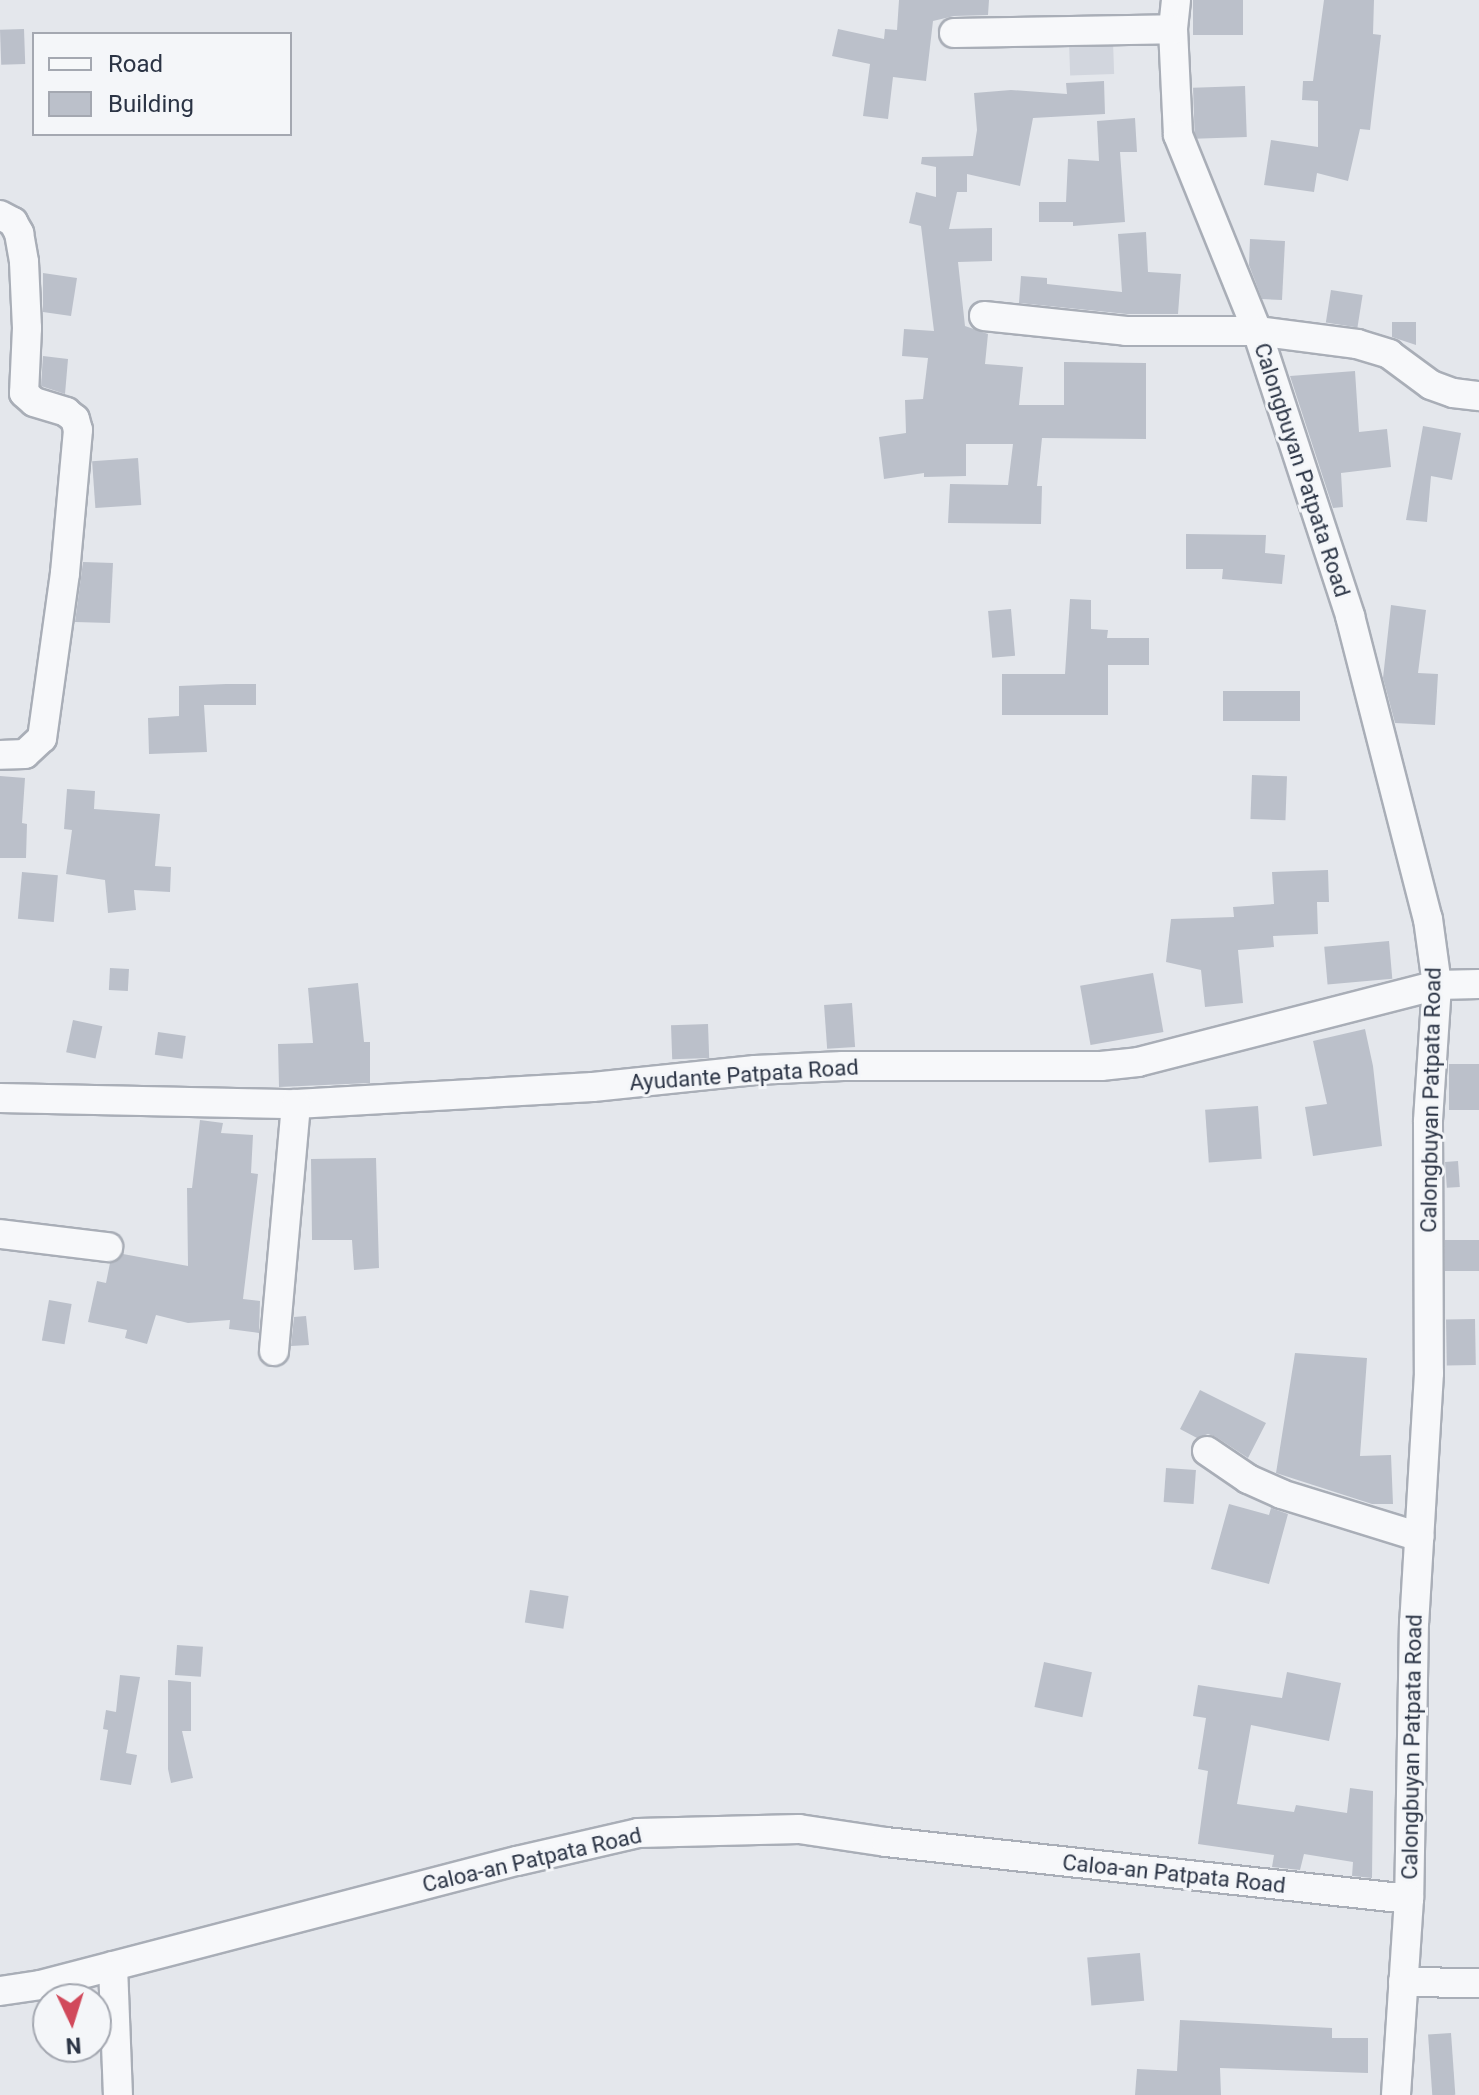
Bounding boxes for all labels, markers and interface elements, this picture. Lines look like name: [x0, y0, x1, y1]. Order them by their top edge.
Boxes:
legend: [32, 32, 292, 136]
text: Road: [108, 50, 163, 78]
text: Building: [108, 90, 194, 118]
street label: Calongbuyan Patpata Road: [1248, 340, 1356, 600]
street label: Calongbuyan Patpata Road: [1415, 967, 1447, 1233]
street label: Ayudante Patpata Road: [629, 1054, 859, 1096]
street label: Calongbuyan Patpata Road: [1396, 1614, 1428, 1880]
street label: Caloa-an Patpata Road: [420, 1822, 644, 1898]
street label: Caloa-an Patpata Road: [1061, 1849, 1287, 1899]
north arrow: [32, 1983, 112, 2063]
text: N: [65, 2032, 82, 2058]

